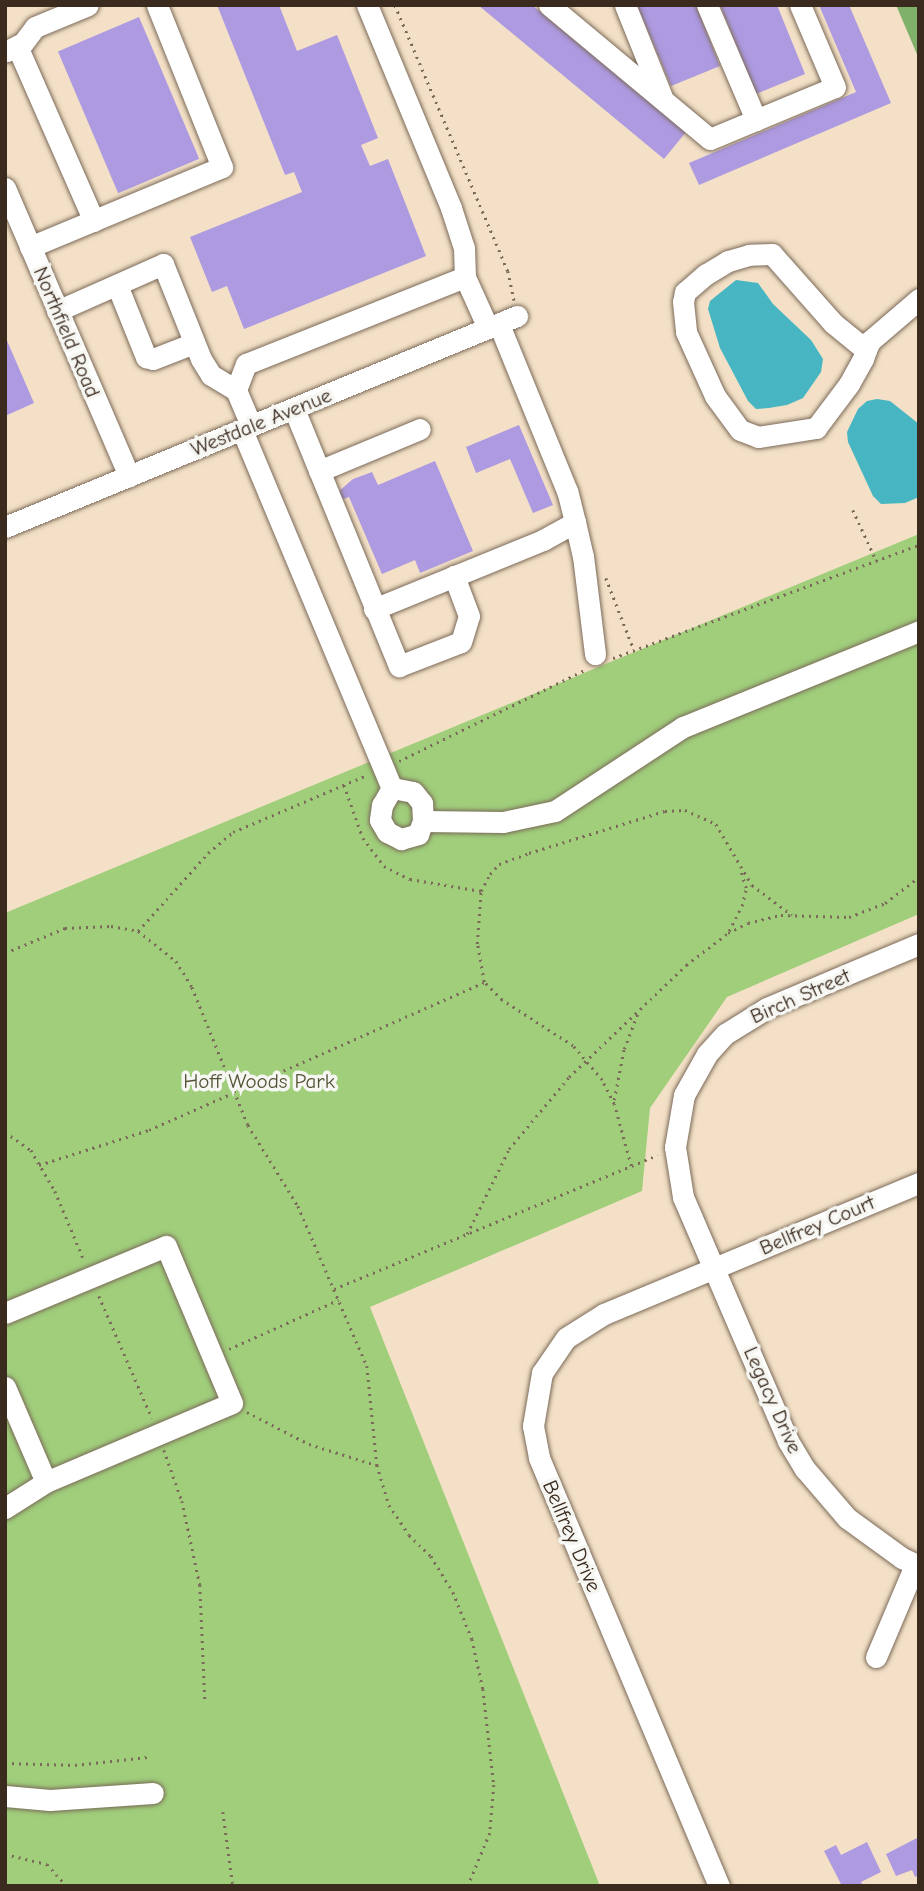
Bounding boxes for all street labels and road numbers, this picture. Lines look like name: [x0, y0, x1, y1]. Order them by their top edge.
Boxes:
street label: Northfield Road: [28, 263, 106, 401]
street label: Westdale Avenue: [187, 382, 335, 462]
street label: Birch Street: [746, 963, 854, 1029]
street label: Bellfrey Court: [756, 1189, 878, 1261]
street label: Legacy Drive: [738, 1343, 808, 1457]
street label: Bellfrey Drive: [537, 1476, 607, 1596]

